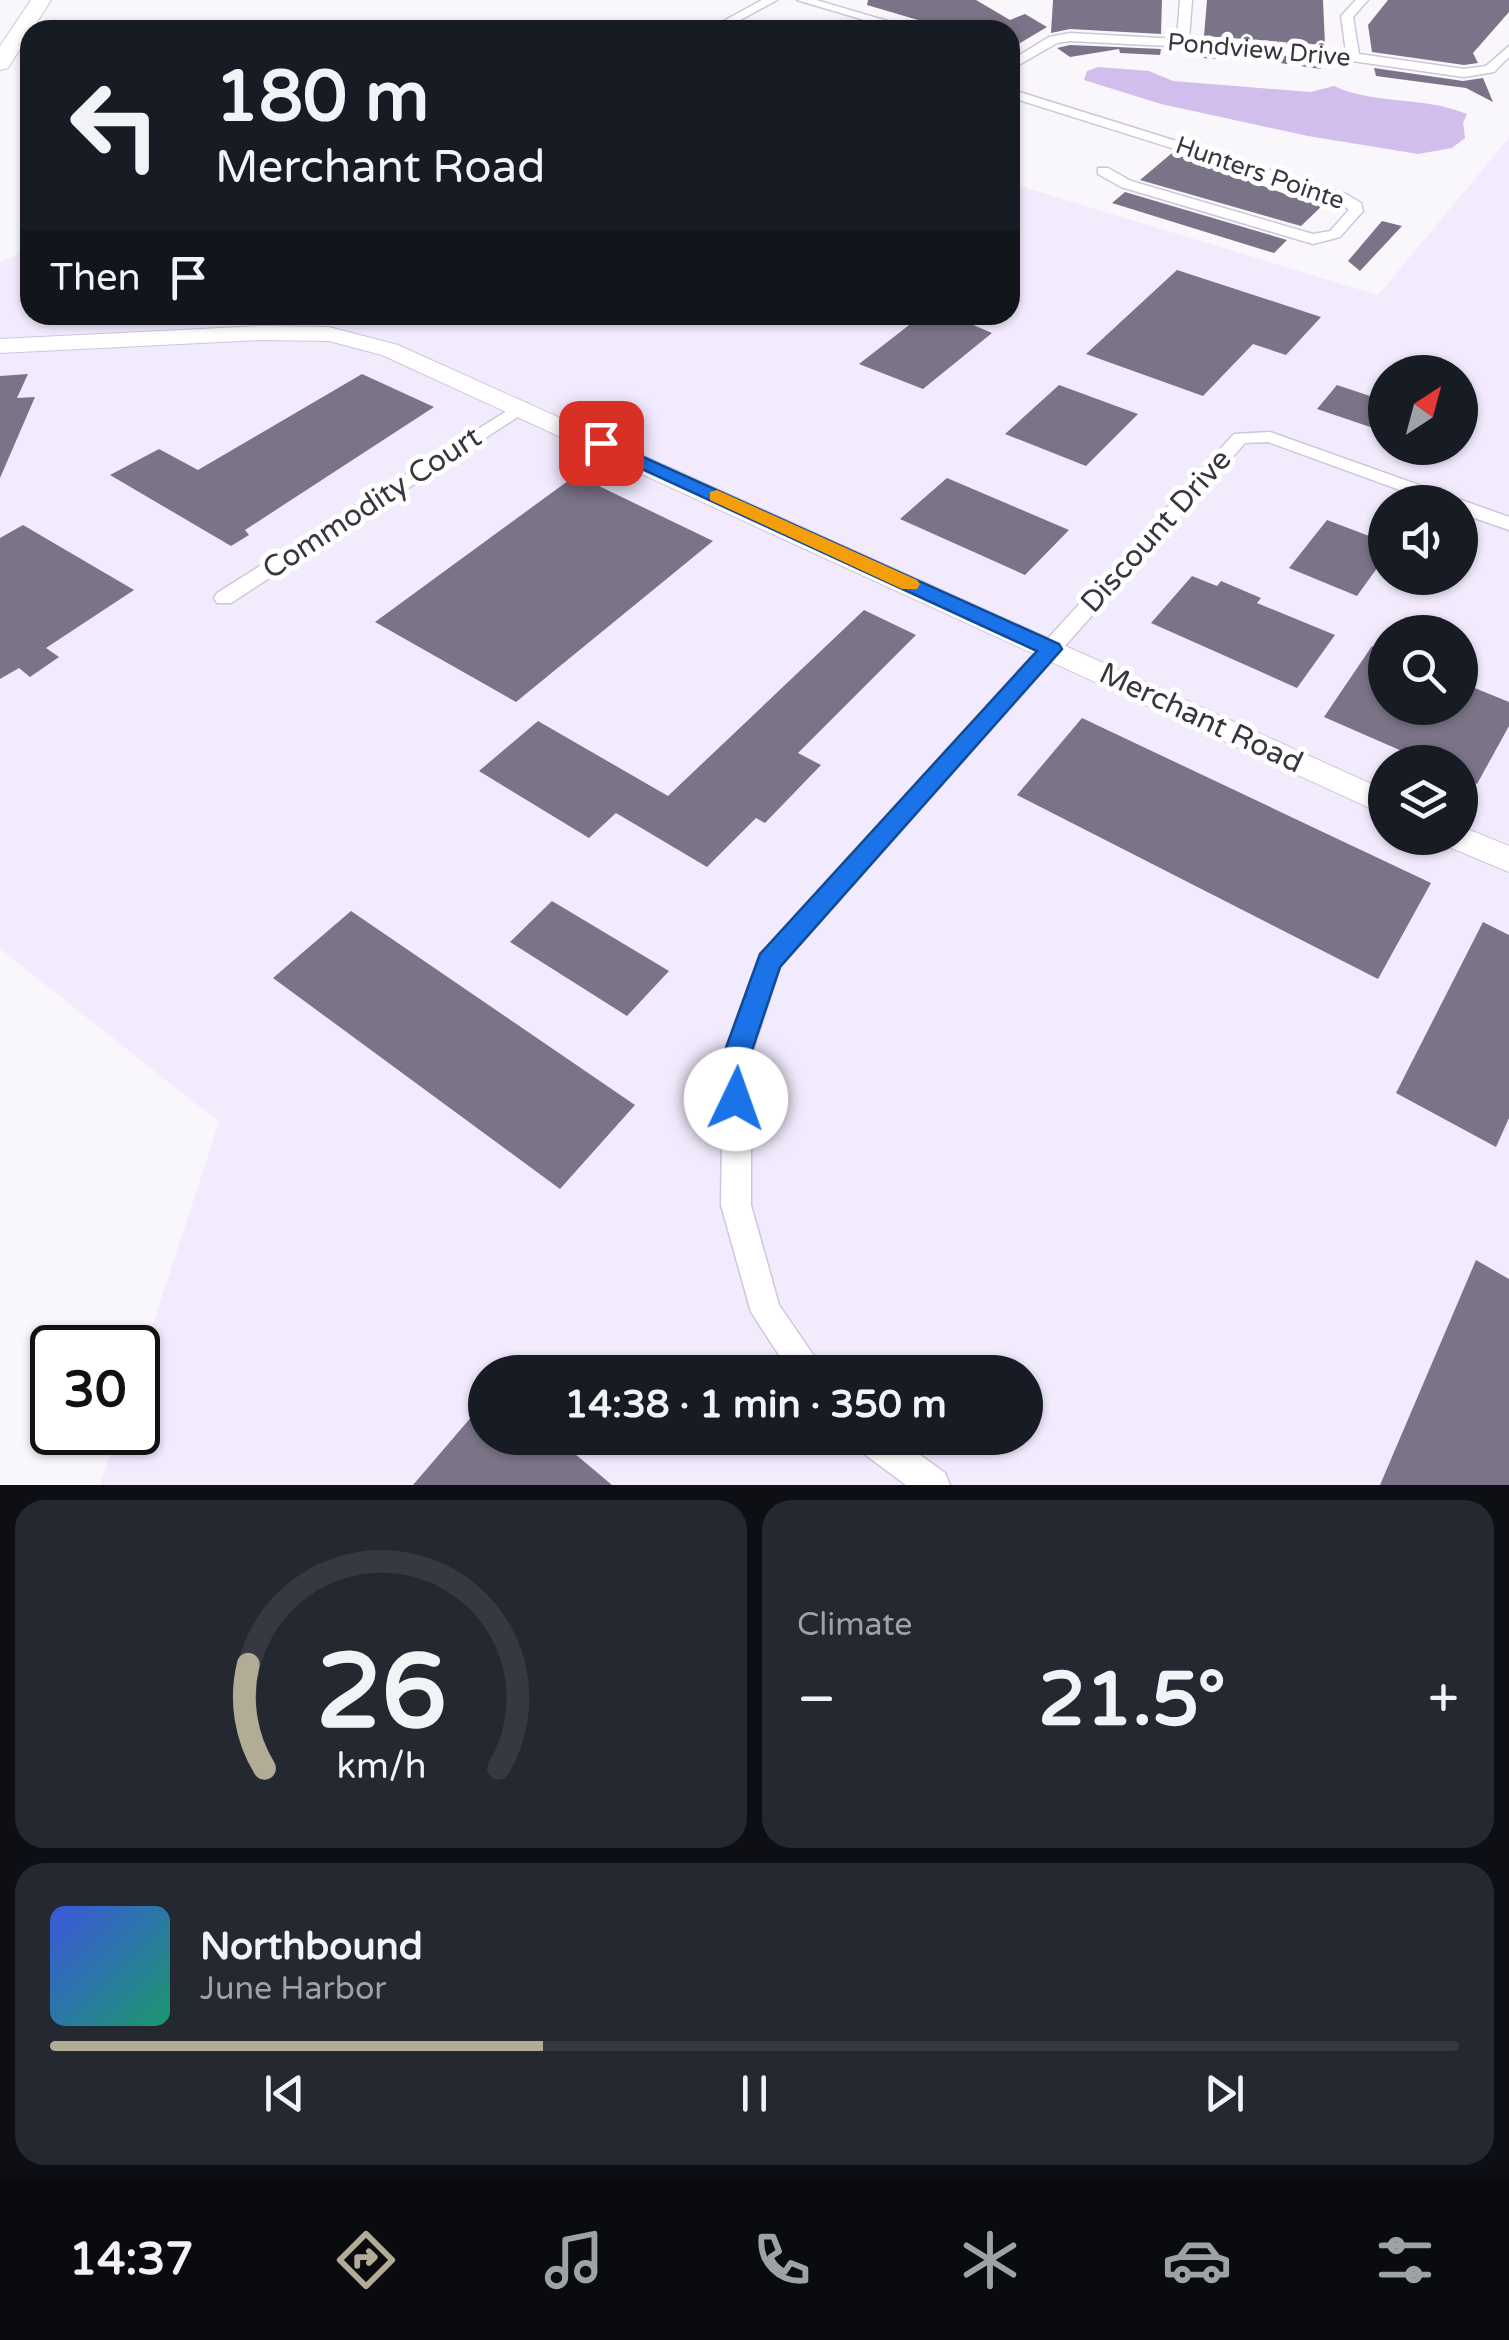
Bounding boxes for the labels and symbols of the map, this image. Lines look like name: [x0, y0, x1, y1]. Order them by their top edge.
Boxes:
street label: Pondview Drive: [1166, 27, 1352, 73]
street label: Hunters Pointe: [1172, 130, 1348, 216]
north arrow: [1368, 355, 1478, 465]
pin: [559, 401, 644, 486]
street label: Commodity Court: [256, 418, 488, 588]
street label: Discount Drive: [1073, 442, 1239, 620]
street label: Merchant Road: [1093, 655, 1309, 781]
position arrow: [684, 1047, 788, 1151]
speed limit sign: 30: [30, 1325, 160, 1455]

